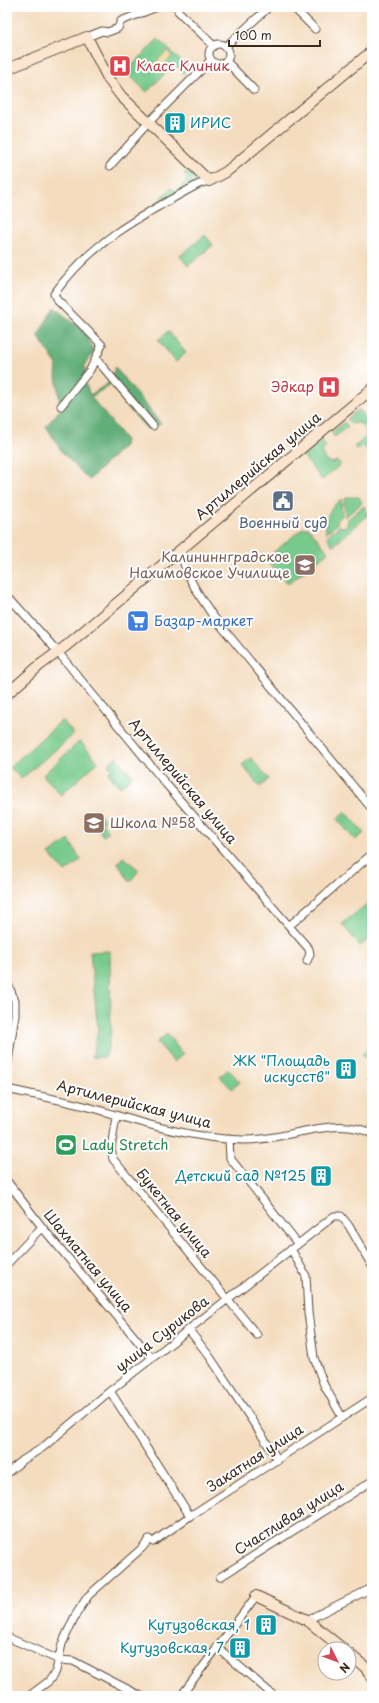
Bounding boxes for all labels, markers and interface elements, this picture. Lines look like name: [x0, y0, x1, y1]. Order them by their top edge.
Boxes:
scale bar: [229, 22, 320, 48]
text: 100 m: [235, 26, 272, 44]
hospital icon: Класс Клиник: [107, 53, 133, 79]
place label: Класс Клиник: [136, 55, 230, 76]
building icon: ИРИС: [162, 110, 188, 136]
place label: ИРИС: [190, 112, 231, 133]
hospital icon: Эдкар: [316, 374, 342, 400]
place label: Эдкар: [271, 376, 314, 397]
street label: Артиллерийская улица: [190, 407, 325, 525]
public building icon: Военный суд: [270, 488, 296, 514]
place label: Военный суд: [238, 512, 328, 533]
place label: Калининнградское Нахимовское Училище: [129, 546, 290, 583]
school or university icon: Калининнградское Нахимовское Училище: [292, 552, 318, 578]
supermarket icon: Базар-маркет: [125, 608, 151, 634]
place label: Базар-маркет: [154, 610, 253, 631]
street label: Артиллерийская улица: [124, 713, 242, 848]
school or university icon: Школа №58: [81, 810, 107, 836]
place label: Школа №58: [110, 812, 196, 833]
place label: ЖК "Площадь искусств": [232, 1050, 330, 1087]
building icon: ЖК "Площадь искусств": [333, 1056, 359, 1082]
street label: Артиллерийская улица: [55, 1074, 214, 1133]
sports icon: Lady Stretch: [53, 1132, 79, 1158]
place label: Lady Stretch: [82, 1134, 169, 1155]
street label: Букетная улица: [132, 1163, 217, 1262]
building icon: Детский сад №125: [308, 1163, 334, 1189]
place label: Детский сад №125: [175, 1165, 306, 1186]
street label: Шахматная улица: [39, 1205, 138, 1317]
street label: улица Сурикова: [111, 1290, 213, 1377]
street label: Закатная улица: [202, 1418, 307, 1497]
street label: Счастливая улица: [230, 1475, 348, 1560]
building icon: Кутузовская, 1: [253, 1612, 279, 1638]
place label: Кутузовская, 1: [148, 1614, 250, 1635]
building icon: Кутузовская, 7: [227, 1635, 253, 1661]
place label: Кутузовская, 7: [120, 1637, 224, 1658]
north arrow: [317, 1641, 357, 1681]
text: N: [335, 1659, 354, 1677]

